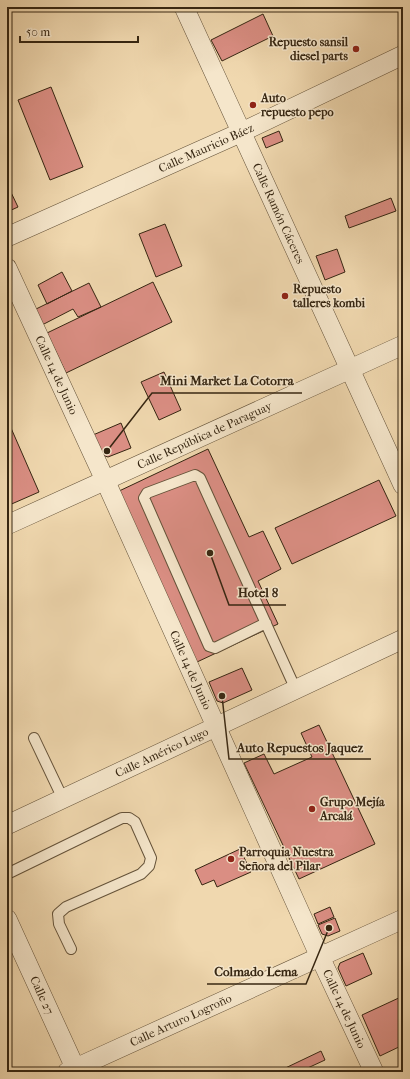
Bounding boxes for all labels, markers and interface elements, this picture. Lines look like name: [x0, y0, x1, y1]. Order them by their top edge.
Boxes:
scale bar: [20, 18, 138, 44]
text: 50 m: [26, 25, 50, 39]
place label: Repuesto sansil diesel parts: [269, 35, 349, 64]
marker: Repuesto sansil diesel parts: [351, 44, 361, 54]
place label: Auto repuesto pepo: [260, 91, 334, 120]
marker: Auto repuesto pepo: [248, 100, 258, 110]
street label: Calle Mauricio Báez: [156, 120, 256, 175]
street label: Calle Ramón Cáceres: [249, 161, 308, 266]
place label: Repuesto talleres kombi: [292, 282, 365, 310]
marker: Repuesto talleres kombi: [280, 291, 290, 301]
street label: Calle 14 de Junio: [32, 333, 81, 417]
callout: Mini Market La Cotorra: [152, 368, 302, 393]
text: Mini Market La Cotorra: [159, 373, 295, 388]
street label: Calle República de Paraguay: [135, 398, 275, 472]
callout: Hotel 8: [229, 580, 286, 605]
text: Hotel 8: [238, 585, 279, 600]
street label: Calle 14 de Junio: [167, 628, 215, 712]
street label: Calle Américo Lugo: [113, 724, 211, 780]
callout: Auto Repuestos Jaquez: [229, 734, 371, 759]
text: Auto Repuestos Jaquez: [236, 740, 363, 756]
place label: Grupo Mejía Arcalá: [319, 795, 385, 823]
marker: Grupo Mejía Arcalá: [307, 804, 317, 814]
place label: Parroquia Nuestra Señora del Pilar: [239, 845, 334, 873]
marker: Parroquia Nuestra Señora del Pilar: [226, 854, 236, 864]
callout: Colmado Lema: [207, 959, 306, 984]
text: Colmado Lema: [214, 964, 299, 979]
street label: Calle 14 de Junio: [320, 967, 369, 1050]
street label: Calle 27: [27, 974, 57, 1017]
street label: Calle Arturo Logroño: [128, 991, 234, 1049]

